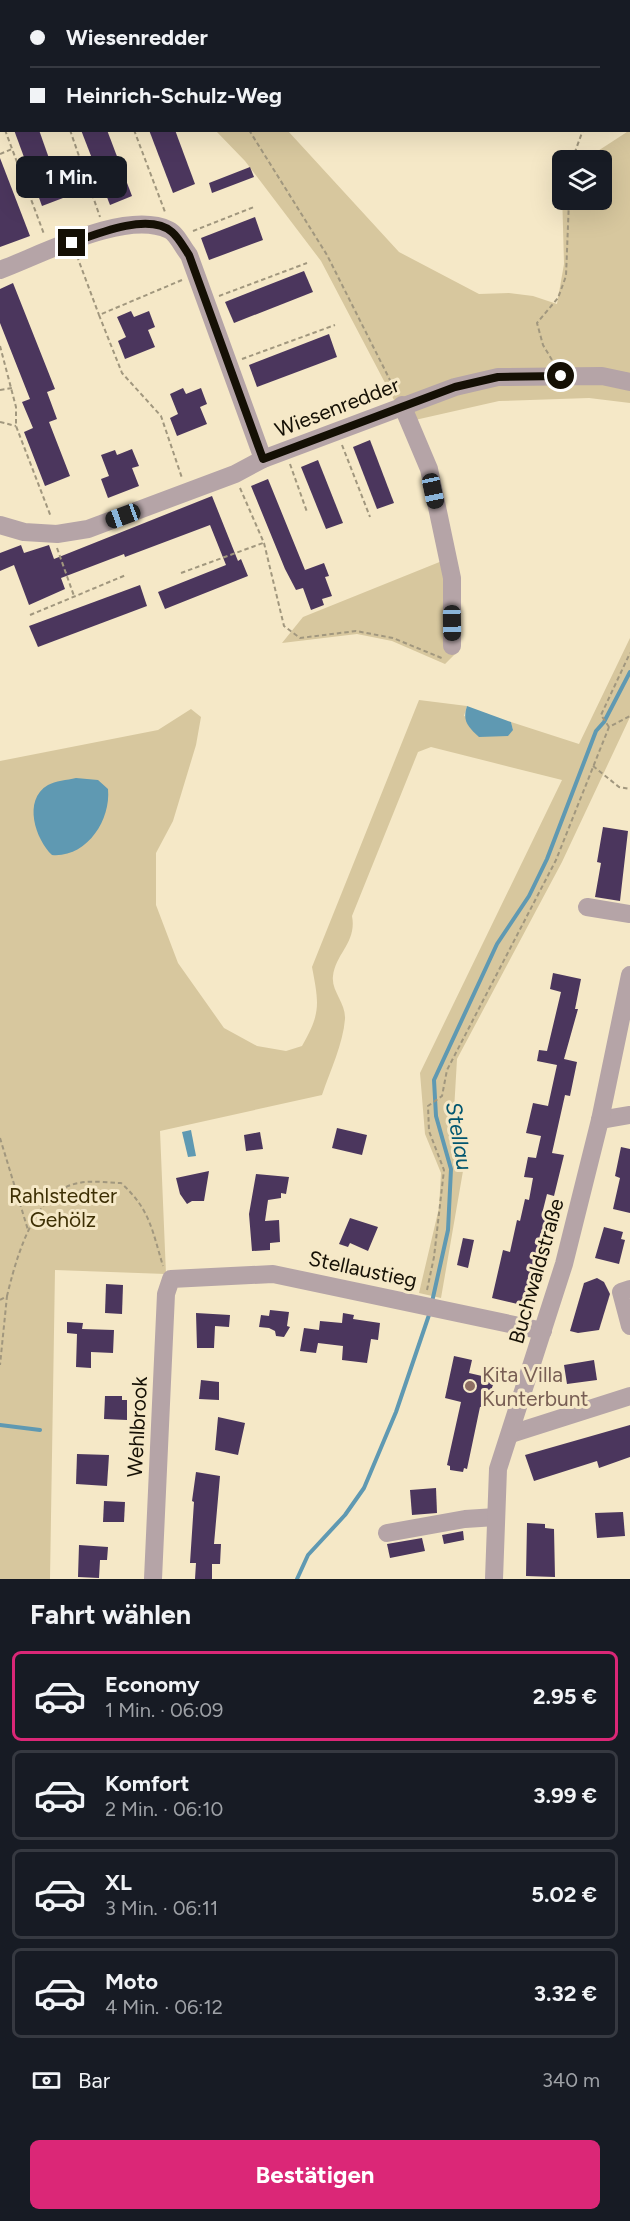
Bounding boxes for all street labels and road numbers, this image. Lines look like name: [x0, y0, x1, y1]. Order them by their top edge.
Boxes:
street label: Wiesenredder: [271, 372, 403, 442]
street label: Buchwaldstraße: [503, 1195, 569, 1347]
street label: Stellaustieg: [306, 1245, 420, 1293]
street label: Wehlbrook: [122, 1375, 152, 1478]

